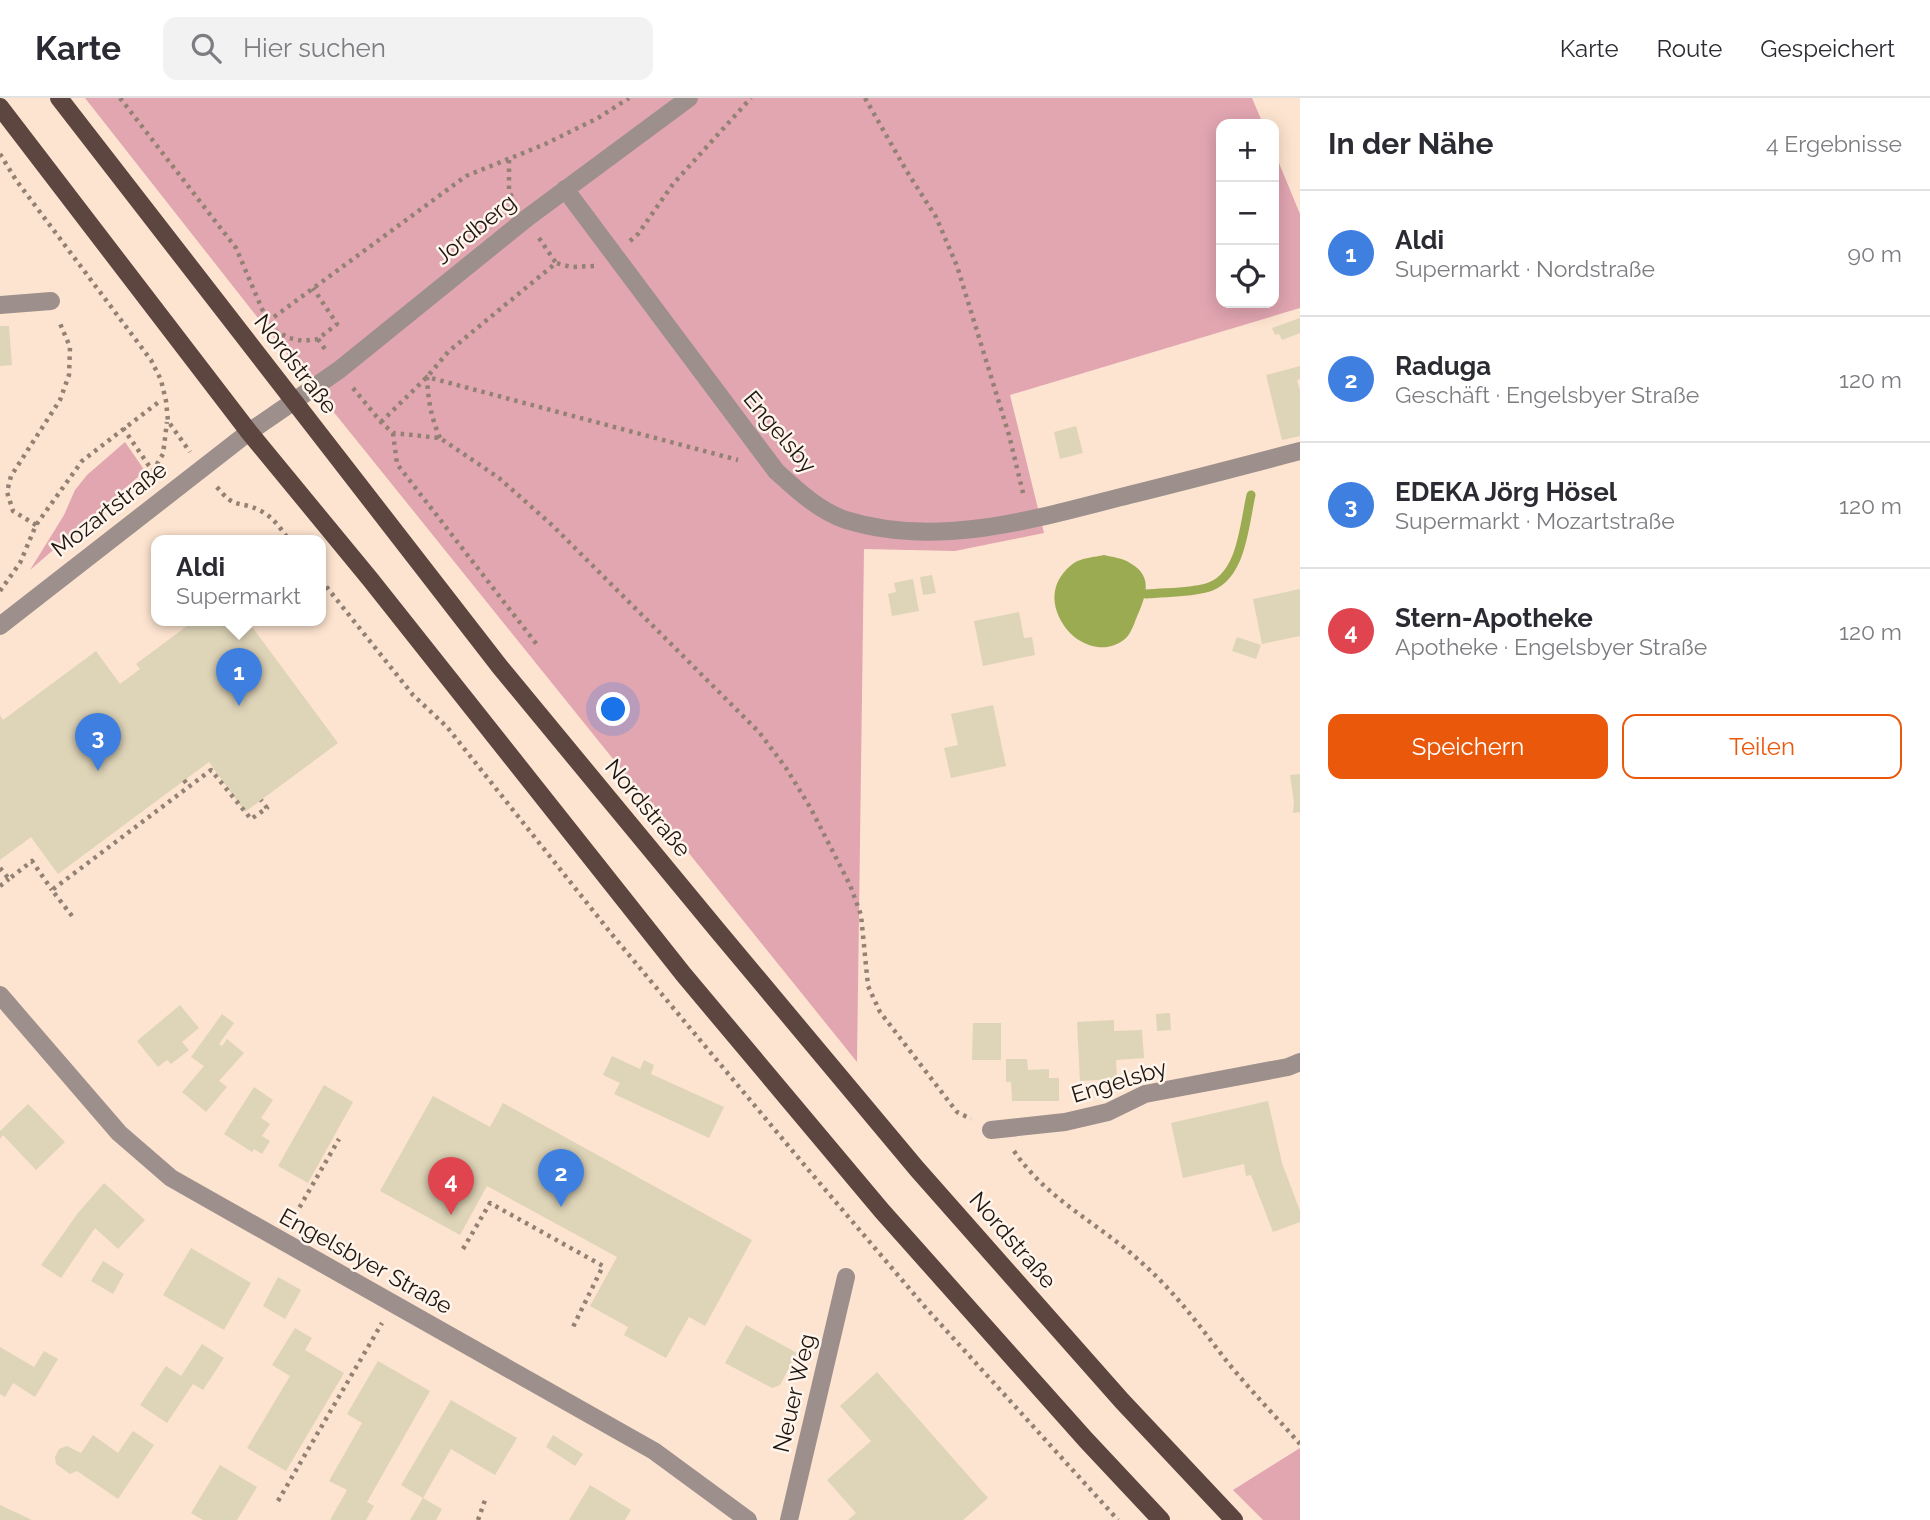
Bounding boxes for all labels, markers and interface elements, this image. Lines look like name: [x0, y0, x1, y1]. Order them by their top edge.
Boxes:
search box: [163, 17, 653, 80]
text: Karte: [35, 29, 121, 68]
icon: search: [187, 29, 225, 67]
text: Hier suchen: [243, 33, 386, 63]
text: Karte: [1560, 34, 1619, 63]
text: Route: [1657, 34, 1722, 63]
text: Gespeichert: [1760, 34, 1895, 63]
map controls: [1216, 119, 1279, 308]
button: +: [1216, 119, 1279, 182]
text: In der Nähe: [1328, 126, 1493, 161]
text: 4 Ergebnisse: [1766, 130, 1902, 157]
button: −: [1216, 182, 1279, 245]
street label: Jordberg: [429, 188, 521, 269]
text: Aldi: [1395, 225, 1444, 255]
text: 1: [1345, 240, 1357, 267]
text: 90 m: [1847, 240, 1902, 267]
button: locate: [1216, 245, 1279, 308]
text: Supermarkt · Nordstraße: [1395, 255, 1655, 282]
street label: Nordstraße: [249, 309, 344, 419]
text: Raduga: [1395, 351, 1491, 381]
text: 2: [1345, 366, 1357, 393]
text: 120 m: [1839, 366, 1902, 393]
text: Geschäft · Engelsbyer Straße: [1395, 381, 1699, 408]
street label: Engelsby: [738, 385, 822, 478]
street label: Mozartstraße: [46, 455, 172, 562]
text: EDEKA Jörg Hösel: [1395, 477, 1617, 507]
text: 3: [1345, 492, 1357, 519]
text: 120 m: [1839, 492, 1902, 519]
text: Supermarkt · Mozartstraße: [1395, 507, 1675, 534]
popup: [151, 535, 326, 626]
text: Aldi: [176, 552, 225, 582]
text: Supermarkt: [176, 582, 301, 609]
text: Stern-Apotheke: [1395, 603, 1593, 633]
text: 4: [1344, 618, 1358, 645]
text: 120 m: [1839, 618, 1902, 645]
text: Apotheke · Engelsbyer Straße: [1395, 633, 1707, 660]
pin: 1: [216, 648, 262, 706]
your location: [596, 692, 630, 726]
pin: 3: [75, 713, 121, 771]
button: Speichern: [1328, 714, 1608, 779]
button: Teilen: [1622, 714, 1902, 779]
street label: Nordstraße: [600, 753, 697, 862]
street label: Engelsby: [1068, 1053, 1170, 1108]
pin: 2: [538, 1149, 584, 1207]
pin: 4: [428, 1157, 474, 1215]
street label: Nordstraße: [964, 1186, 1063, 1293]
street label: Engelsbyer Straße: [275, 1202, 457, 1319]
street label: Neuer Weg: [767, 1331, 820, 1455]

